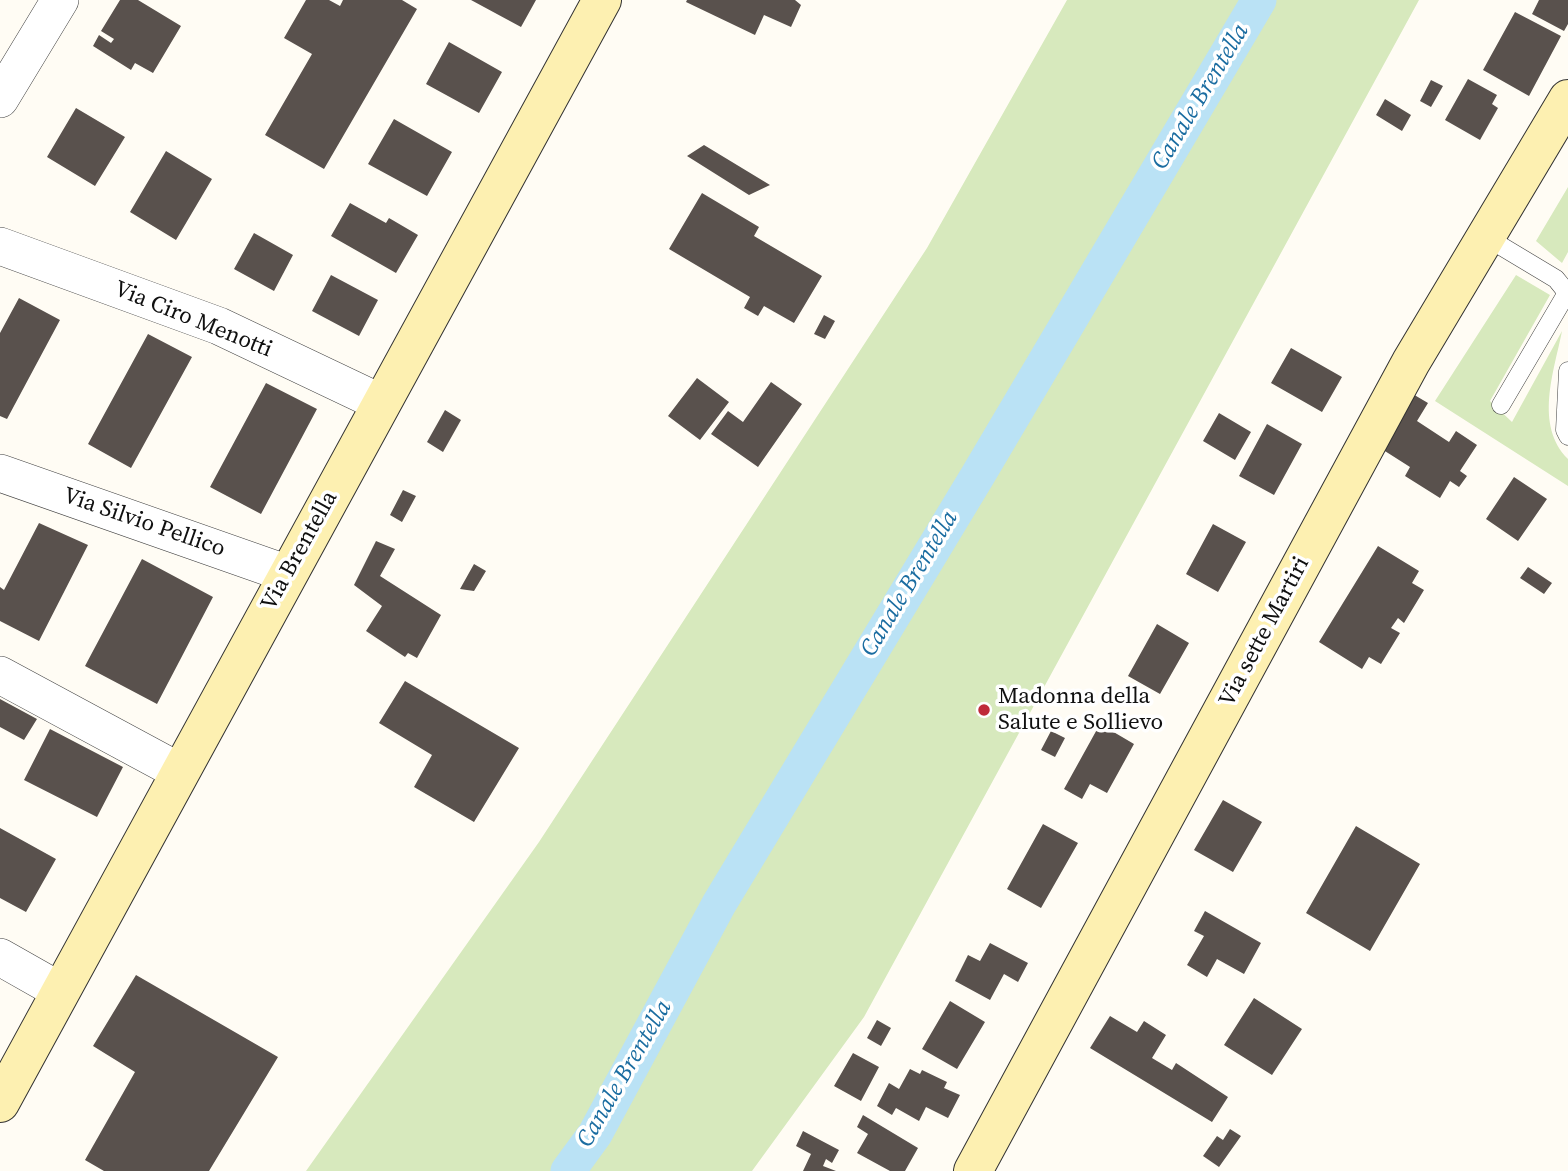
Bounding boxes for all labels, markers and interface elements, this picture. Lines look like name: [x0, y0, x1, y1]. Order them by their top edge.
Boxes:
water label: Canale Brentella: [1146, 19, 1256, 175]
street label: Via Ciro Menotti: [110, 276, 276, 364]
street label: Via Silvio Pellico: [59, 482, 229, 564]
street label: Via Brentella: [256, 486, 344, 616]
water label: Canale Brentella: [855, 506, 965, 662]
street label: Via sette Martiri: [1214, 552, 1316, 712]
place label: Madonna della Salute e Sollievo: [998, 683, 1163, 737]
marker: Madonna della Salute e Sollievo: [976, 702, 992, 718]
water label: Canale Brentella: [571, 995, 679, 1153]

